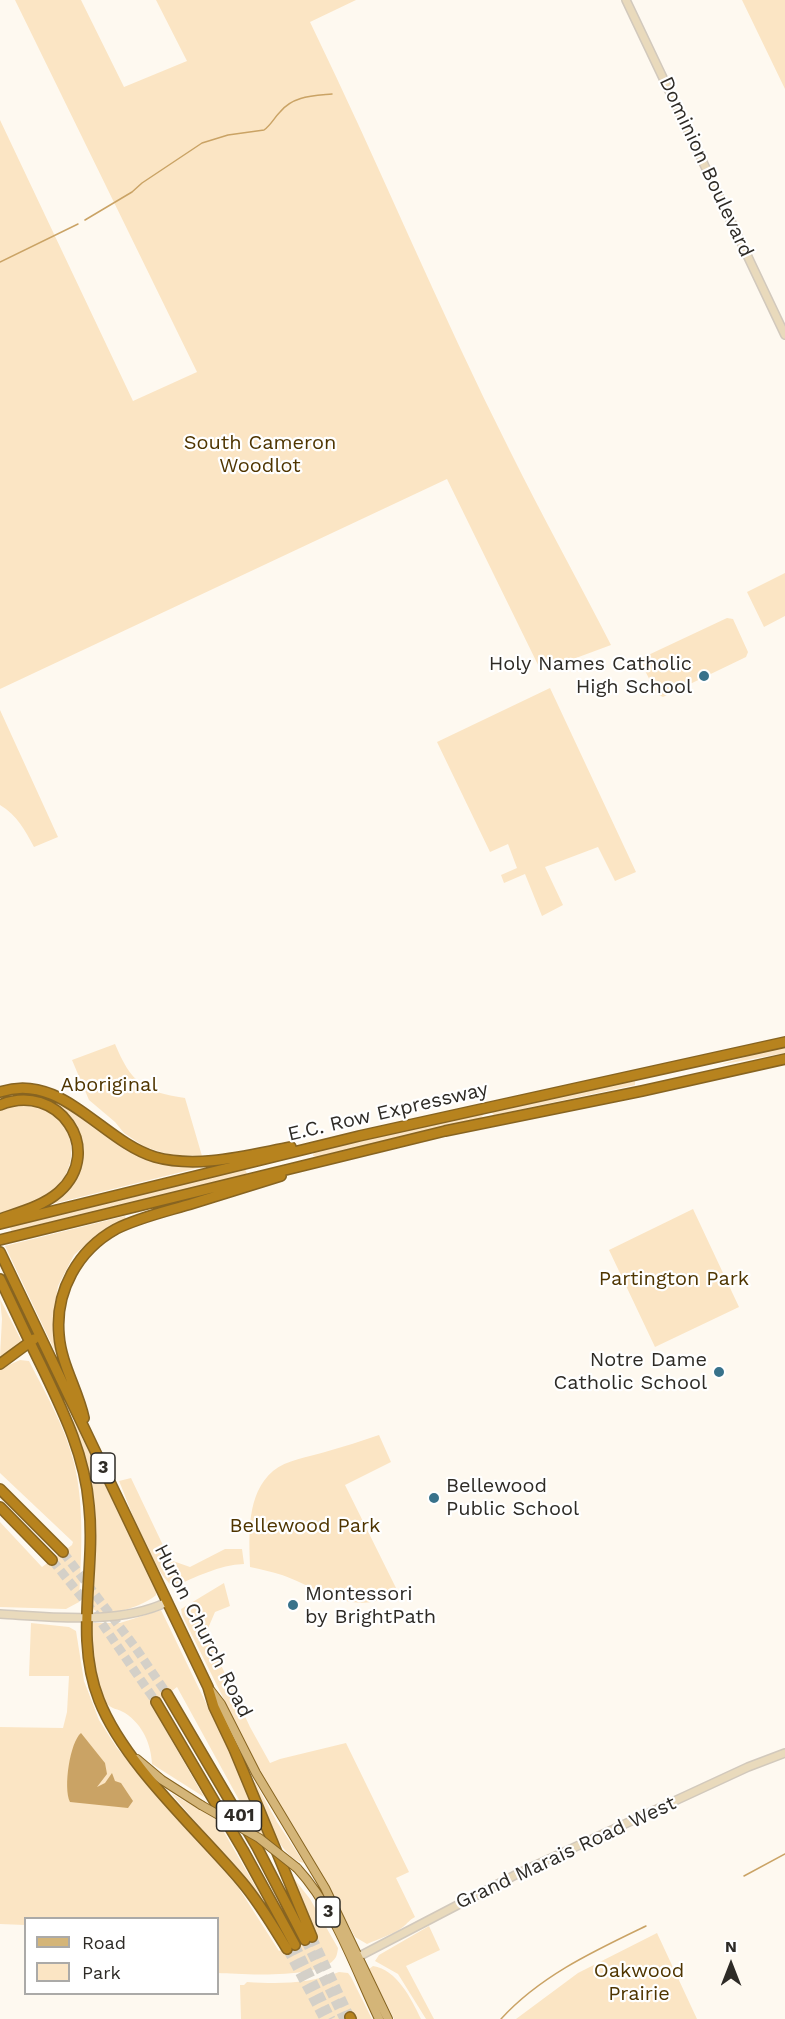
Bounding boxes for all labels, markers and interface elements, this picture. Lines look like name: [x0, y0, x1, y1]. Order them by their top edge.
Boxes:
street label: Dominion Boulevard: [654, 73, 758, 261]
park label: South Cameron Woodlot: [184, 431, 336, 478]
place label: Holy Names Catholic High School: [489, 652, 692, 699]
marker: Holy Names Catholic High School: [697, 669, 711, 683]
park label: Aboriginal: [61, 1073, 157, 1097]
street label: E.C. Row Expressway: [286, 1077, 490, 1147]
park label: Partington Park: [599, 1267, 749, 1291]
place label: Notre Dame Catholic School: [554, 1348, 707, 1395]
marker: Notre Dame Catholic School: [712, 1365, 726, 1379]
road number: 3: [91, 1453, 115, 1483]
place label: Bellewood Public School: [446, 1474, 579, 1521]
marker: Bellewood Public School: [427, 1491, 441, 1505]
park label: Bellewood Park: [230, 1514, 380, 1538]
street label: Huron Church Road: [149, 1540, 257, 1722]
place label: Montessori by BrightPath: [305, 1582, 436, 1629]
marker: Montessori by BrightPath: [286, 1598, 300, 1612]
street label: Grand Marais Road West: [452, 1791, 680, 1915]
road number: 401: [216, 1801, 262, 1831]
road number: 3: [316, 1897, 340, 1927]
legend: [24, 1917, 219, 1995]
text: Road: [82, 1932, 126, 1953]
north arrow: [701, 1935, 761, 1995]
text: N: [725, 1937, 737, 1956]
park label: Oakwood Prairie: [594, 1959, 684, 2006]
text: Park: [82, 1962, 121, 1983]

